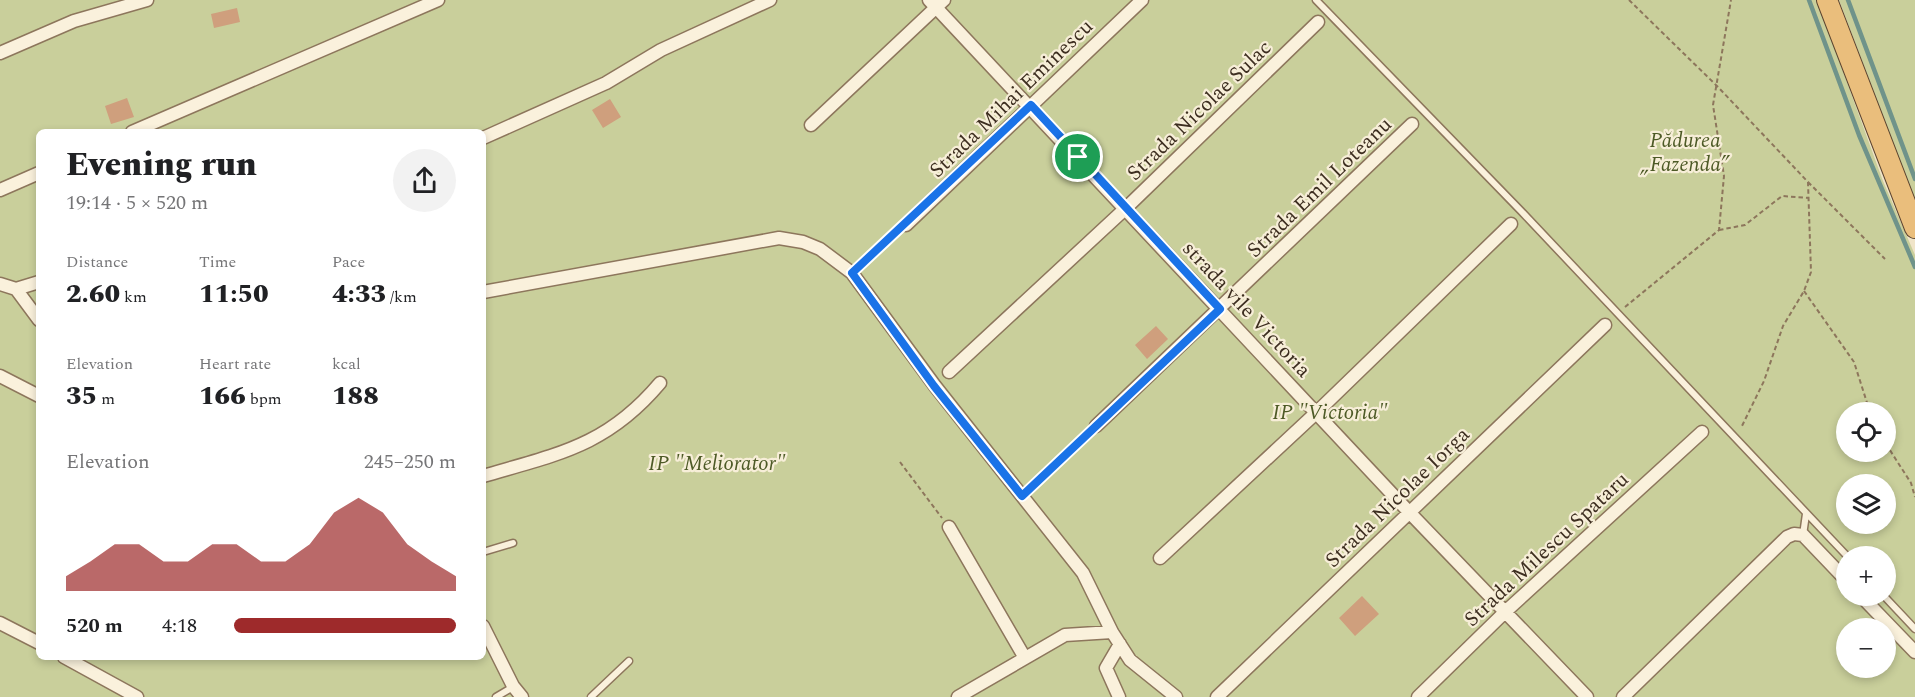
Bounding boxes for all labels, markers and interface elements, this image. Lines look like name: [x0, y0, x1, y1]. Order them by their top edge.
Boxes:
street label: Strada Mihai Eminescu: [922, 12, 1101, 186]
street label: Strada Nicolae Sulac: [1120, 33, 1280, 189]
street label: Strada Emil Loteanu: [1240, 110, 1400, 266]
park label: Pădurea „Fazenda”: [1639, 125, 1730, 181]
pin: [1052, 131, 1103, 182]
text: Evening run: [66, 140, 257, 190]
icon: arrive: [1061, 140, 1094, 173]
button: share: [393, 149, 456, 212]
text: 19:14 · 5 × 520 m: [66, 188, 208, 218]
street label: strada vile Victoria: [1174, 234, 1319, 386]
text: Distance: [66, 250, 128, 274]
text: Time: [199, 250, 236, 274]
text: Pace: [332, 250, 365, 274]
text: 2.60: [66, 274, 120, 314]
text: 11:50: [199, 274, 269, 314]
text: 4:33: [332, 274, 386, 314]
text: km: [120, 285, 147, 309]
text: /km: [386, 285, 417, 309]
text: Elevation: [66, 352, 133, 376]
text: Heart rate: [199, 352, 271, 376]
text: kcal: [332, 352, 361, 376]
text: 35: [66, 376, 97, 416]
text: 166: [199, 376, 246, 416]
text: 188: [332, 376, 379, 416]
text: m: [97, 387, 115, 411]
text: bpm: [246, 387, 282, 411]
park label: IP "Victoria": [1272, 397, 1388, 429]
map controls: [1836, 402, 1896, 678]
button: locate: [1836, 402, 1896, 462]
street label: Strada Nicolae Iorga: [1318, 419, 1478, 576]
text: Elevation: [66, 447, 150, 477]
text: 245–250 m: [364, 447, 456, 477]
park label: IP "Meliorator": [648, 448, 786, 480]
street label: Strada Milescu Spataru: [1457, 464, 1637, 635]
button: layers: [1836, 474, 1896, 534]
button: +: [1836, 546, 1896, 606]
text: 520 m: [66, 611, 123, 641]
text: 4:18: [162, 611, 197, 641]
button: −: [1836, 618, 1896, 678]

